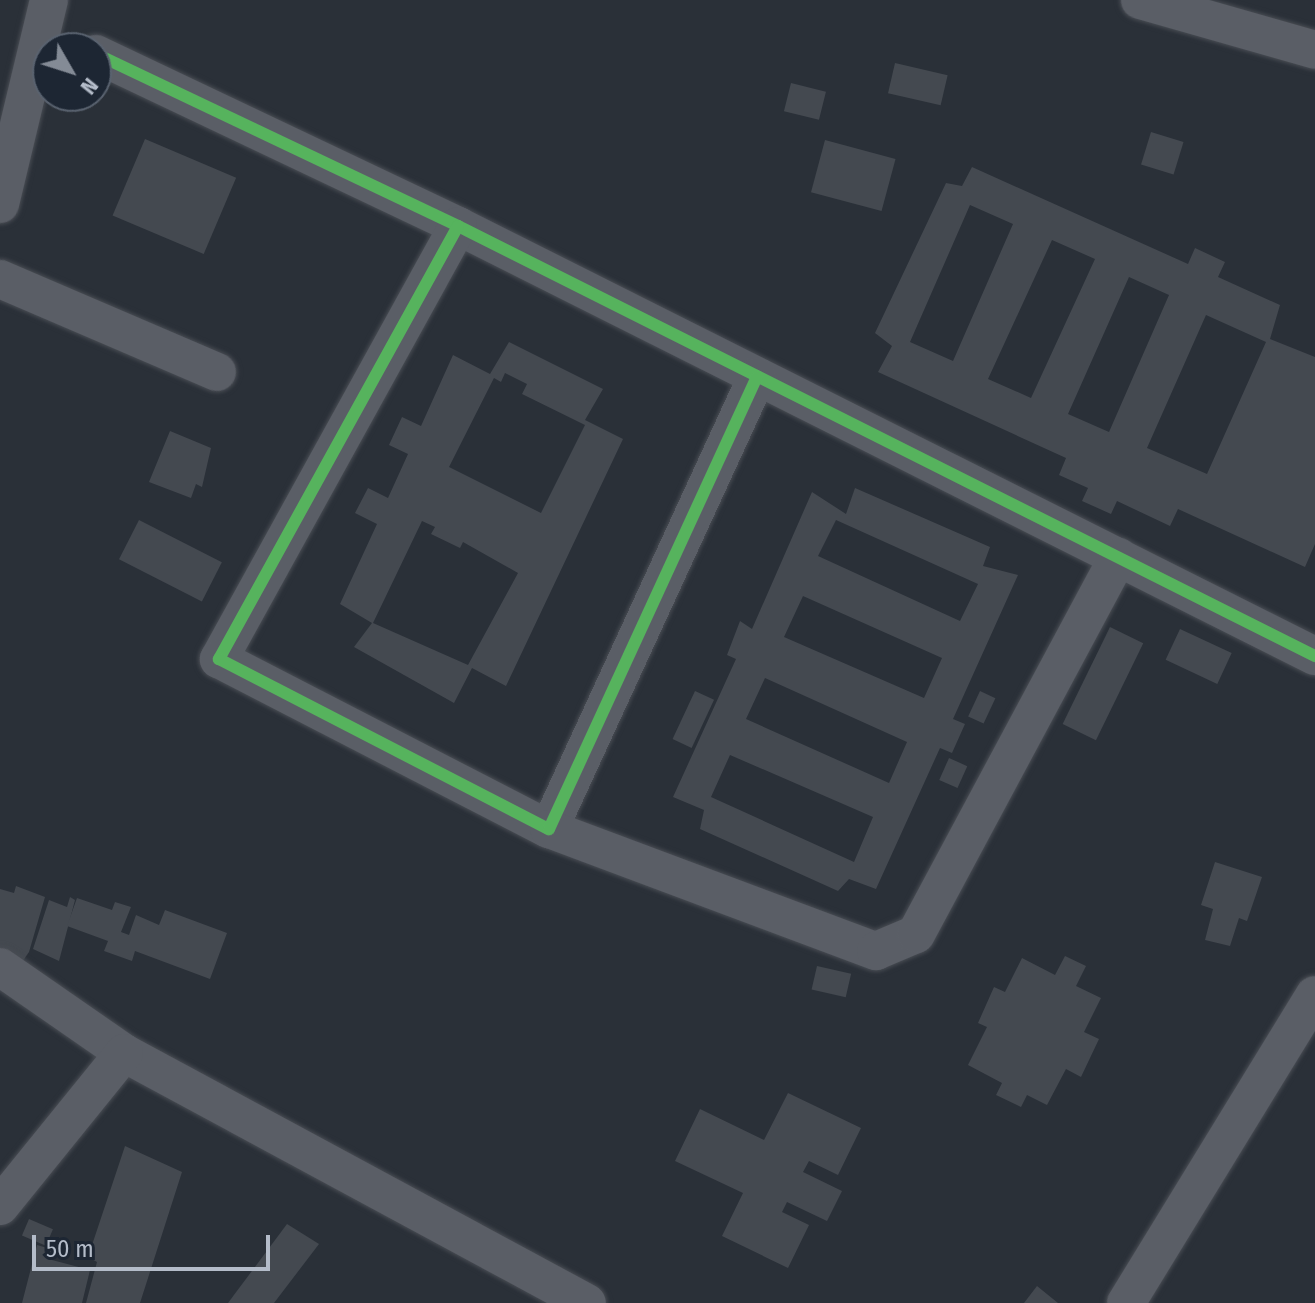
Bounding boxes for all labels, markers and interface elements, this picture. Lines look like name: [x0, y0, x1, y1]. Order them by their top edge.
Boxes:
north arrow: [32, 32, 112, 112]
text: N: [75, 73, 104, 100]
scale bar: [36, 1219, 274, 1269]
text: 50 m: [46, 1235, 94, 1263]

